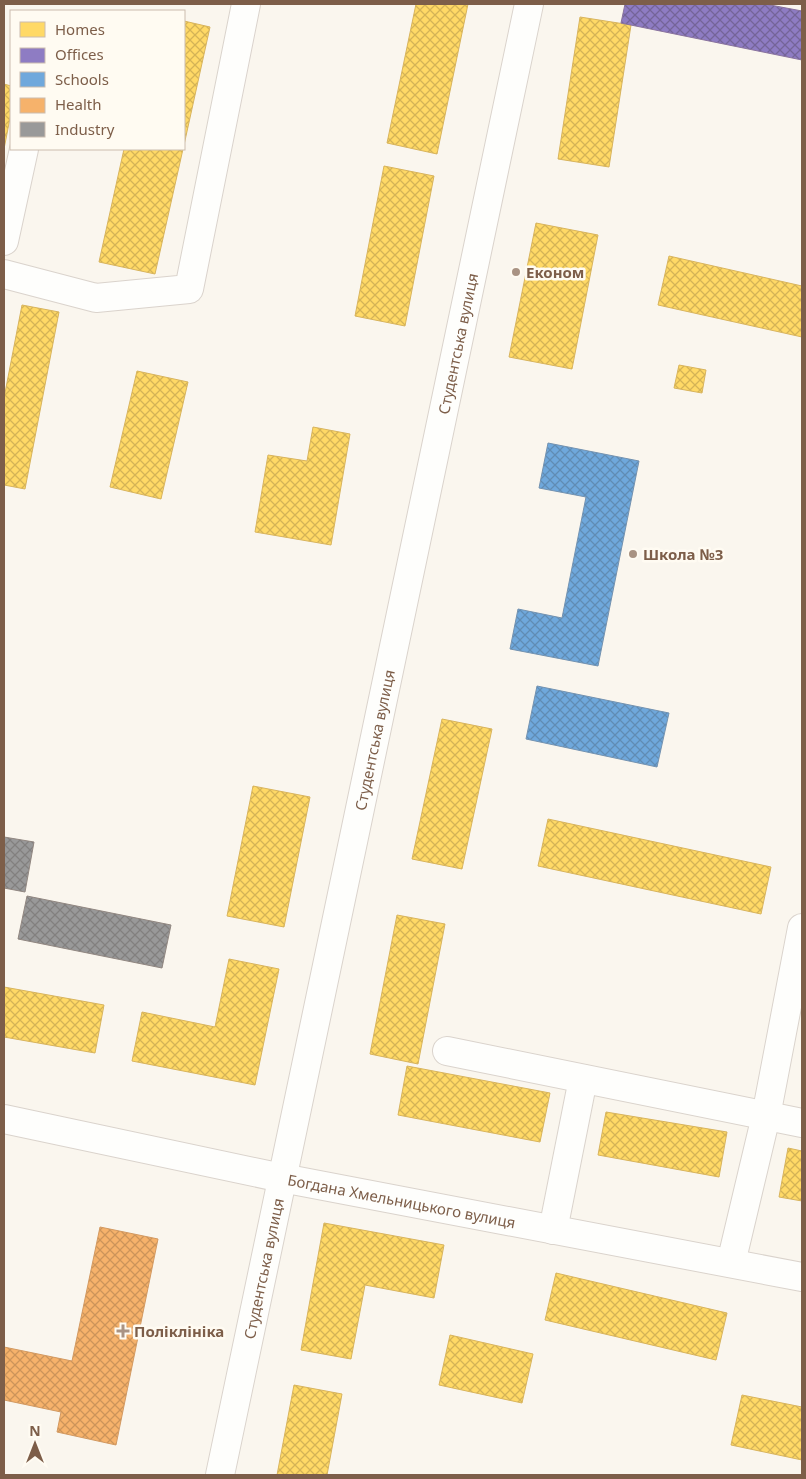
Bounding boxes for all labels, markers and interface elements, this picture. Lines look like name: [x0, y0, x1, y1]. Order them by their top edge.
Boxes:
legend: [10, 10, 185, 150]
text: Homes: [55, 19, 105, 39]
text: Offices: [55, 44, 104, 64]
text: Schools: [55, 69, 109, 89]
text: Health: [55, 94, 102, 114]
text: Industry: [55, 119, 115, 139]
place label: Економ: [526, 262, 584, 282]
marker: Економ: [510, 266, 522, 278]
street label: Студентська вулиця: [433, 271, 482, 416]
place label: Школа №3: [643, 544, 723, 564]
marker: Школа №3: [627, 548, 639, 560]
street label: Студентська вулиця: [350, 668, 399, 812]
street label: Богдана Хмельницького вулиця: [286, 1169, 517, 1232]
street label: Студентська вулиця: [239, 1196, 288, 1341]
place label: Поліклініка: [134, 1321, 224, 1341]
marker: Поліклініка: [116, 1324, 130, 1338]
north arrow: [10, 1419, 60, 1469]
text: N: [29, 1421, 41, 1440]

